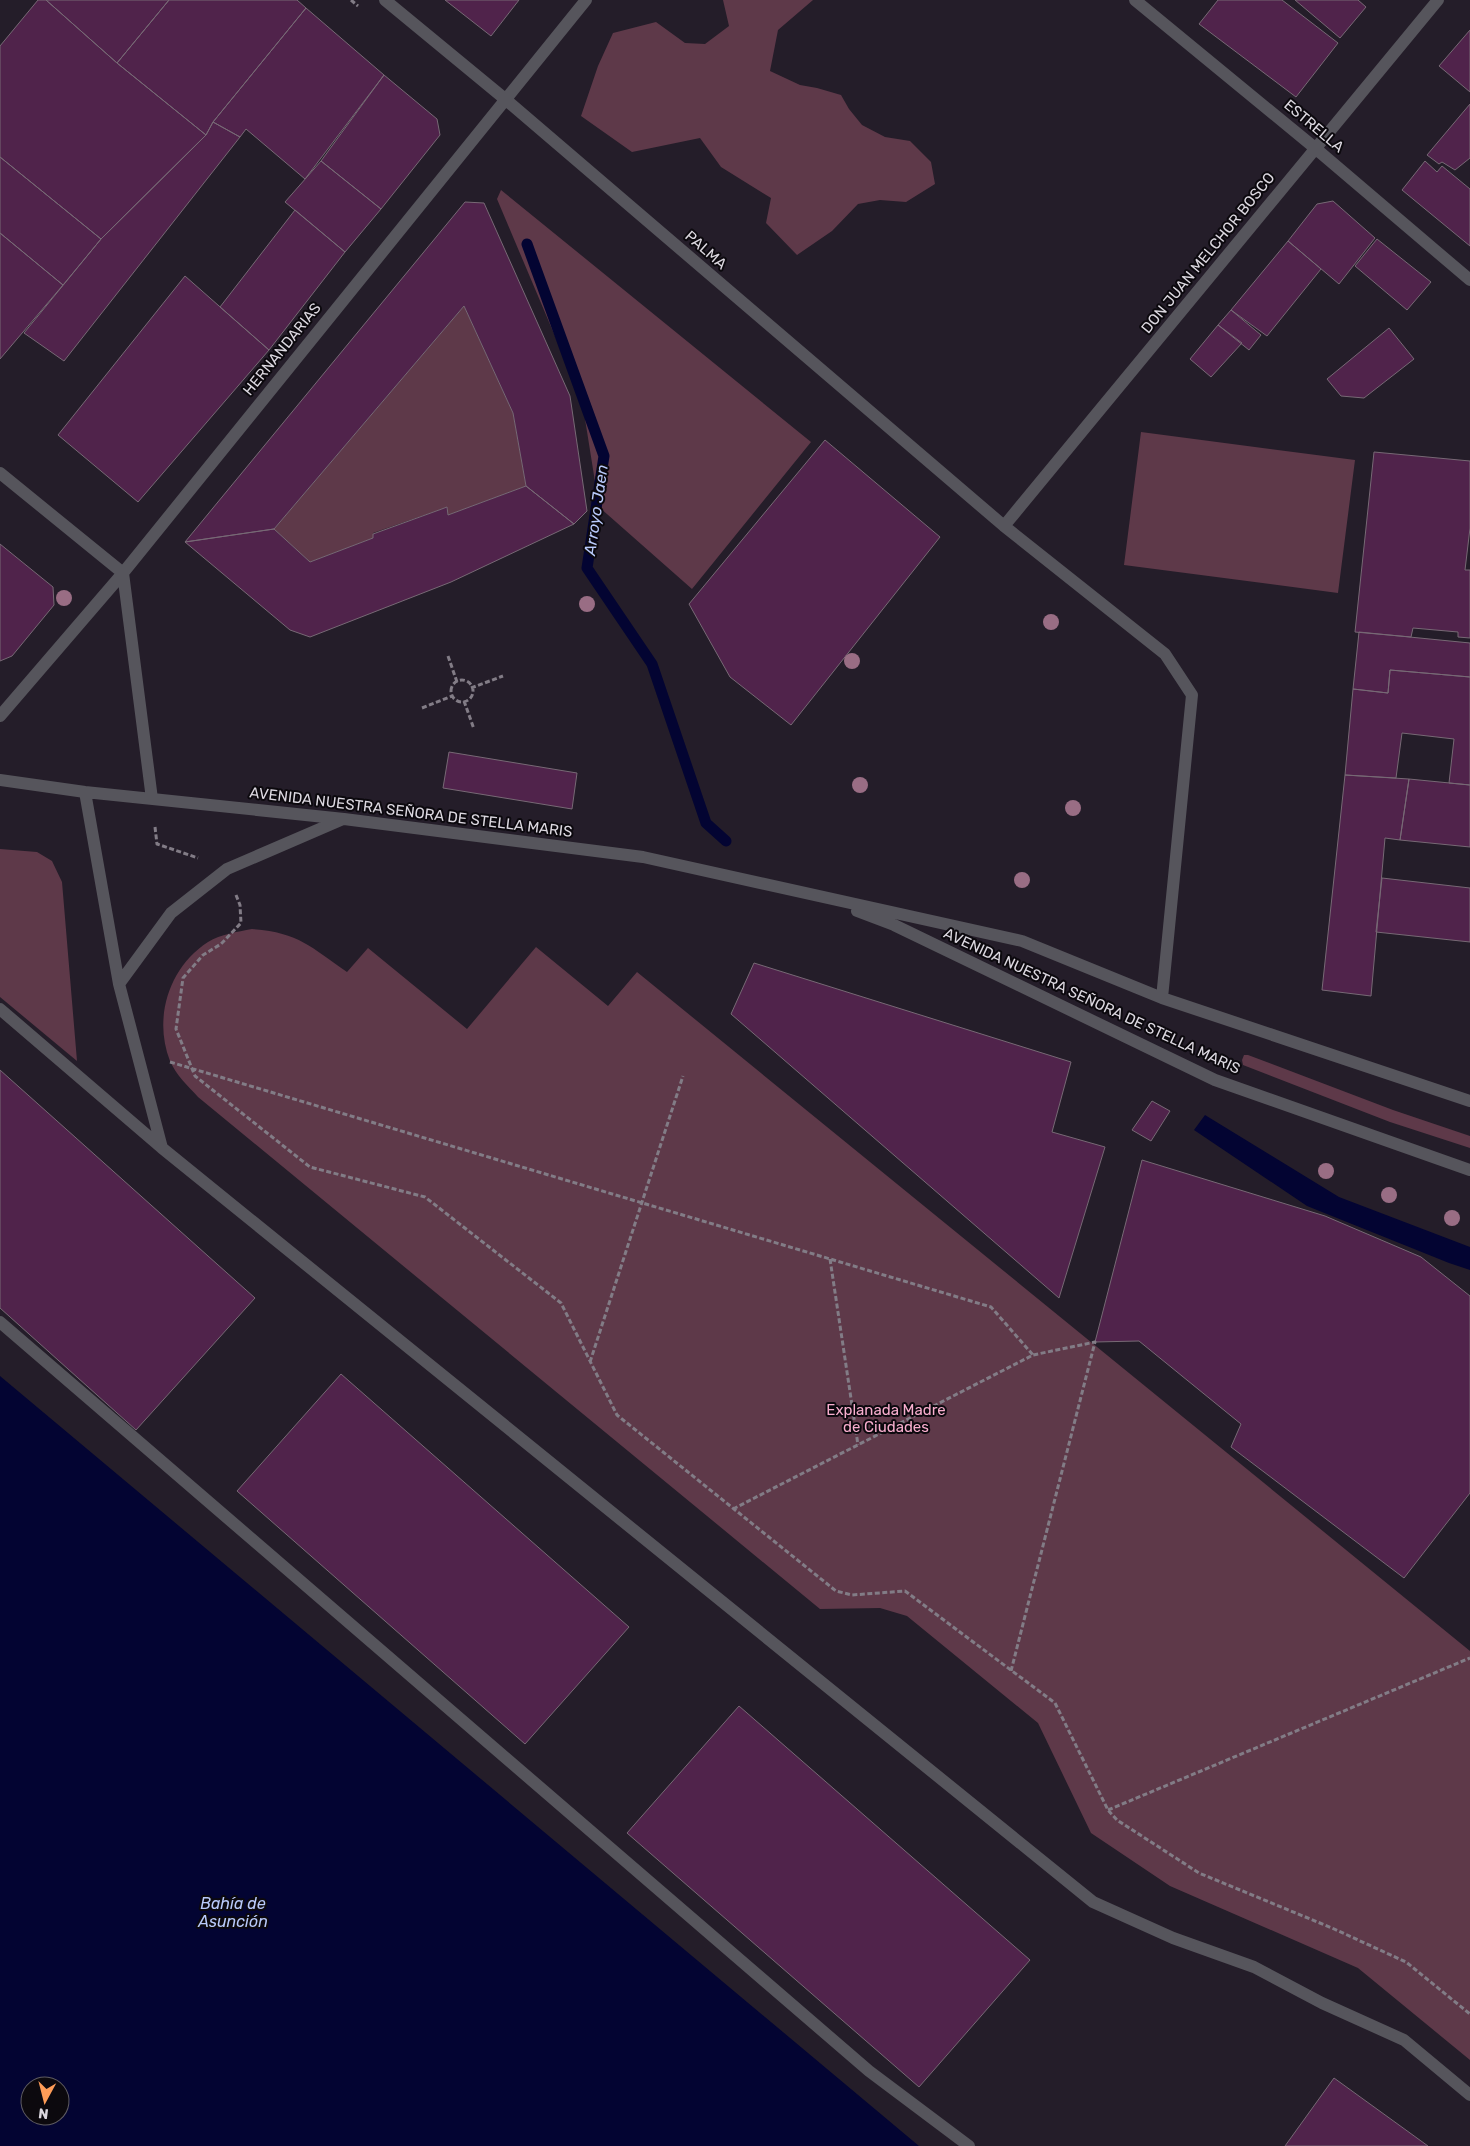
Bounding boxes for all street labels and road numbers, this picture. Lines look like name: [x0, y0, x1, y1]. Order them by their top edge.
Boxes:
street label: ESTRELLA: [1280, 96, 1348, 156]
street label: DON JUAN MELCHOR BOSCO: [1137, 169, 1279, 337]
street label: PALMA: [681, 227, 731, 273]
street label: HERNANDARIAS: [239, 299, 325, 399]
street label: AVENIDA NUESTRA SEÑORA DE STELLA MARIS: [249, 783, 573, 841]
street label: AVENIDA NUESTRA SEÑORA DE STELLA MARIS: [941, 924, 1243, 1078]

